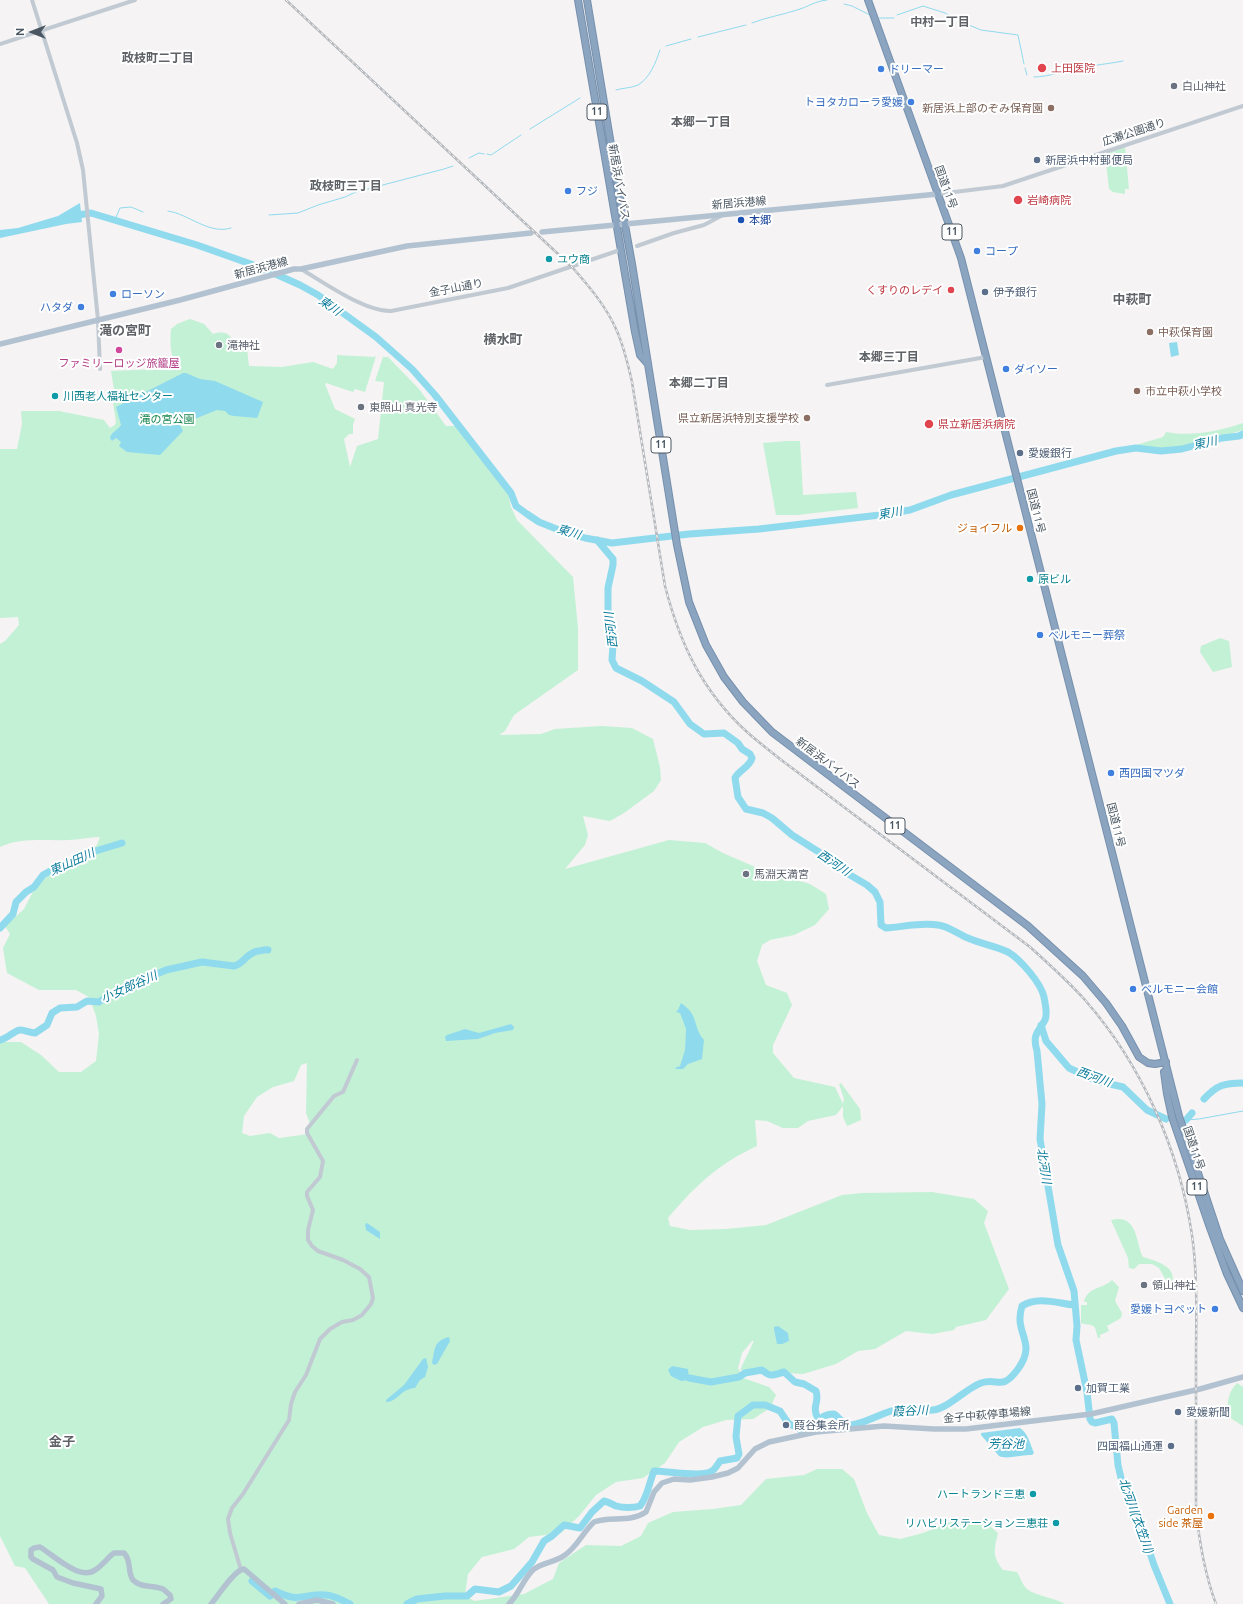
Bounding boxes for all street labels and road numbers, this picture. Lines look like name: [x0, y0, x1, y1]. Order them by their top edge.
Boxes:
road number: 11: [587, 104, 607, 120]
street label: 広瀬公園通り: [1101, 116, 1167, 148]
street label: 新居浜バイパス: [606, 143, 632, 221]
street label: 国道11号: [932, 163, 960, 211]
street label: 新居浜港線: [711, 194, 767, 212]
road number: 11: [942, 224, 962, 240]
street label: 新居浜港線: [233, 255, 289, 281]
street label: 金子山通り: [428, 276, 484, 300]
road number: 11: [651, 437, 671, 453]
street label: 国道11号: [1024, 487, 1048, 535]
street label: 新居浜バイパス: [793, 735, 863, 791]
street label: 国道11号: [1104, 801, 1128, 849]
road number: 11: [885, 818, 905, 834]
street label: 国道11号: [1180, 1124, 1208, 1172]
road number: 11: [1187, 1179, 1207, 1195]
street label: 金子中萩停車場線: [943, 1405, 1031, 1425]

